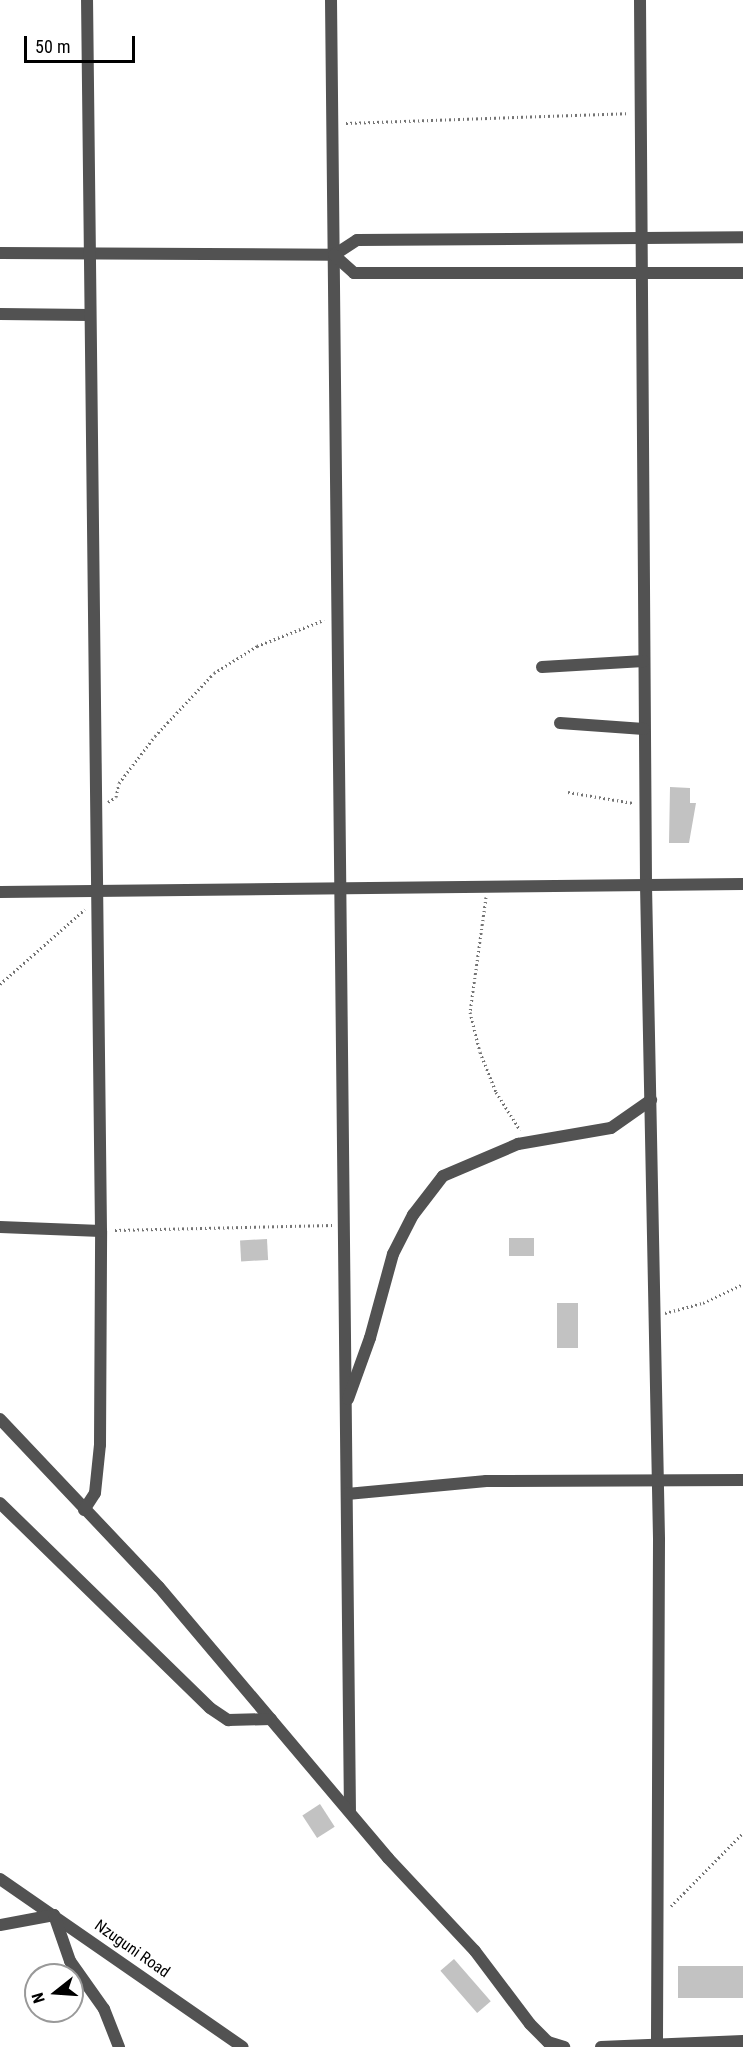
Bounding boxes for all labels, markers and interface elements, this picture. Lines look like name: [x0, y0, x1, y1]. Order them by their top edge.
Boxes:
scale bar: [27, 24, 138, 62]
text: 50 m: [35, 36, 70, 57]
street label: Nzuguni Road: [91, 1916, 173, 1982]
north arrow: [24, 1963, 84, 2023]
text: N: [28, 1990, 49, 2005]

